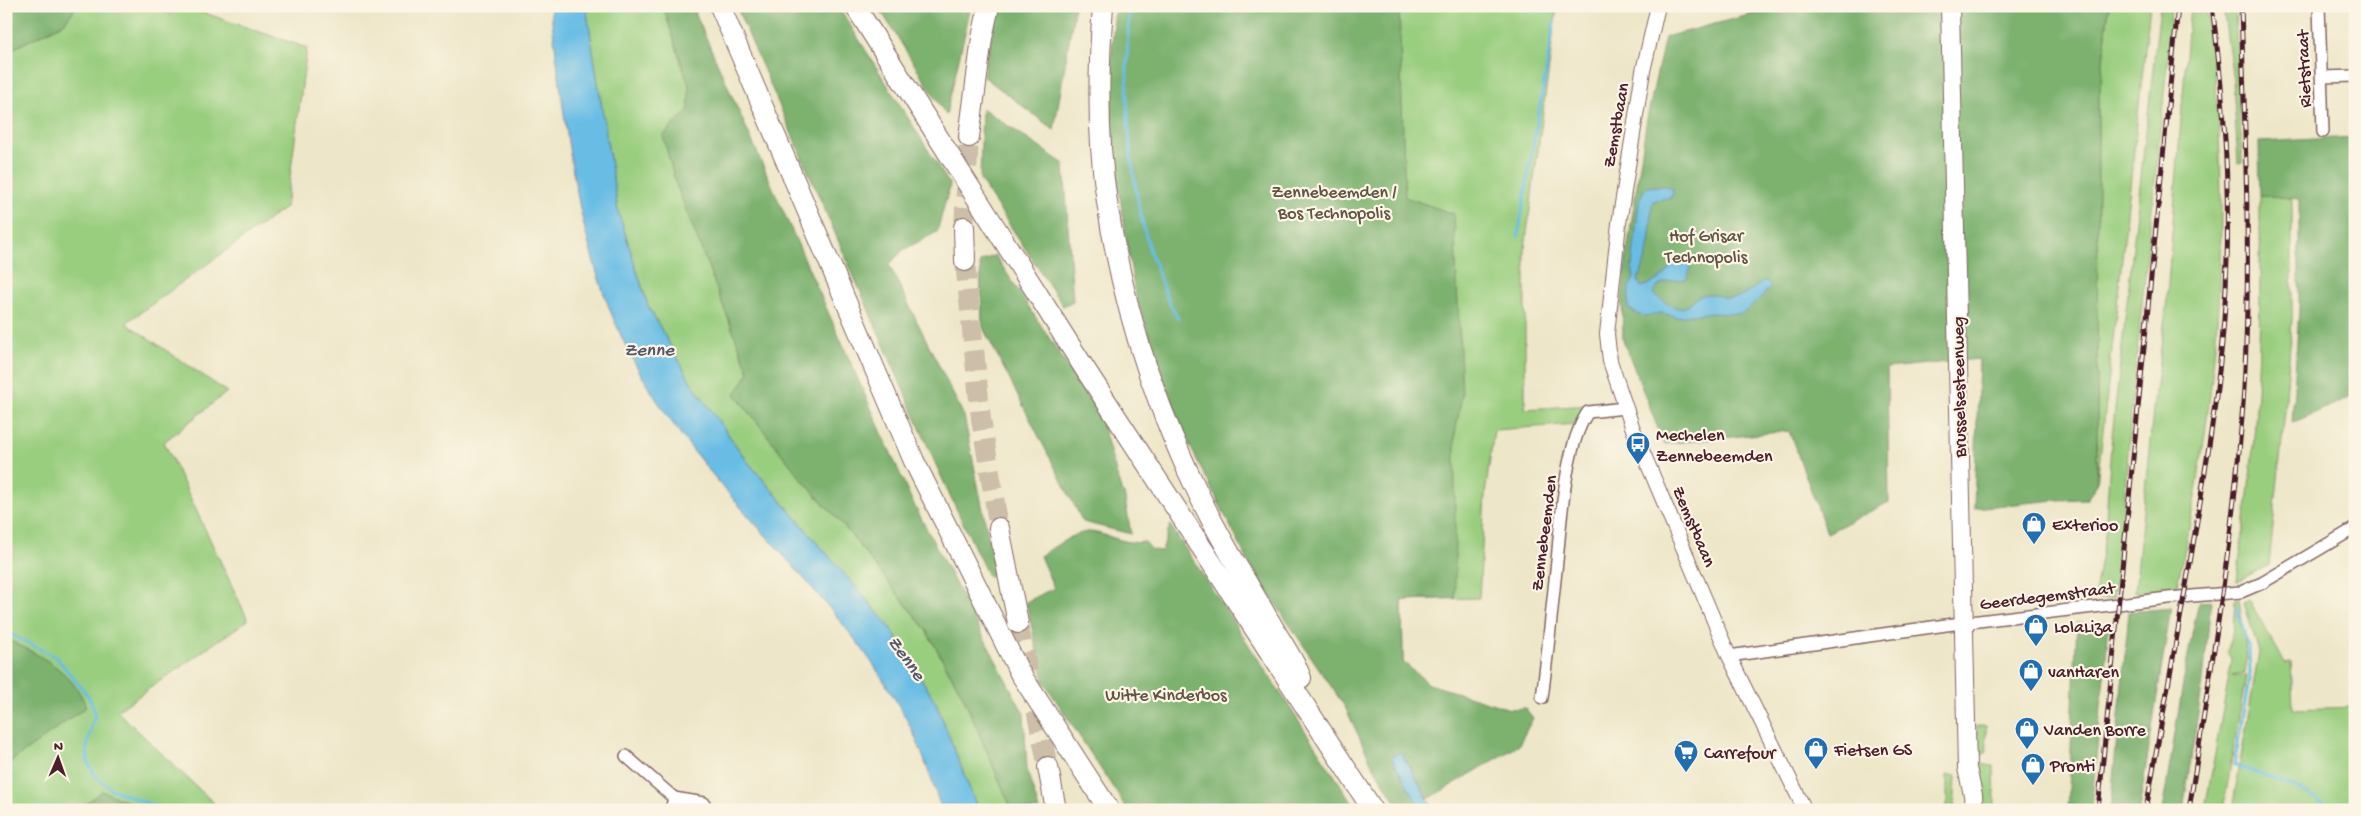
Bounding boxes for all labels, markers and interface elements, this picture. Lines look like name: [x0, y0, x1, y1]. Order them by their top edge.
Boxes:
street label: Rietstraat: [2294, 28, 2317, 108]
street label: Zemstbaan: [1600, 81, 1635, 169]
park label: Zennebeemden / Bos Technopolis: [1271, 183, 1397, 225]
park label: Hof Grisar Technopolis: [1664, 227, 1749, 269]
street label: Brusselsesteenweg: [1949, 316, 1972, 459]
water label: Zenne: [624, 340, 675, 363]
place label: Mechelen Zennebeemden: [1656, 426, 1773, 468]
bus stop icon: Mechelen Zennebeemden: [1625, 431, 1651, 465]
street label: Zennebeemden: [1528, 474, 1563, 592]
street label: Zemstbaan: [1666, 483, 1719, 571]
shop icon: Exterioo: [2021, 511, 2047, 545]
place label: Exterioo: [2052, 516, 2118, 537]
street label: Geerdegemstraat: [1978, 579, 2118, 616]
shop icon: LolaLiza: [2023, 613, 2049, 647]
place label: LolaLiza: [2054, 618, 2113, 639]
water label: Zenne: [881, 632, 930, 687]
shop icon: vanHaren: [2018, 658, 2044, 692]
place label: vanHaren: [2048, 663, 2119, 684]
park label: Witte Kinderbos: [1105, 686, 1228, 707]
shop icon: Vanden Borre: [2014, 716, 2040, 750]
place label: Vanden Borre: [2043, 721, 2146, 742]
north arrow: [32, 734, 82, 784]
shop icon: Fietsen GS: [1803, 736, 1829, 770]
text: N: [54, 739, 63, 756]
supermarket icon: Carrefour: [1673, 739, 1699, 773]
place label: Fietsen GS: [1833, 741, 1913, 762]
place label: Carrefour: [1704, 744, 1777, 765]
shop icon: Pronti: [2020, 752, 2046, 786]
place label: Pronti: [2049, 757, 2096, 778]

